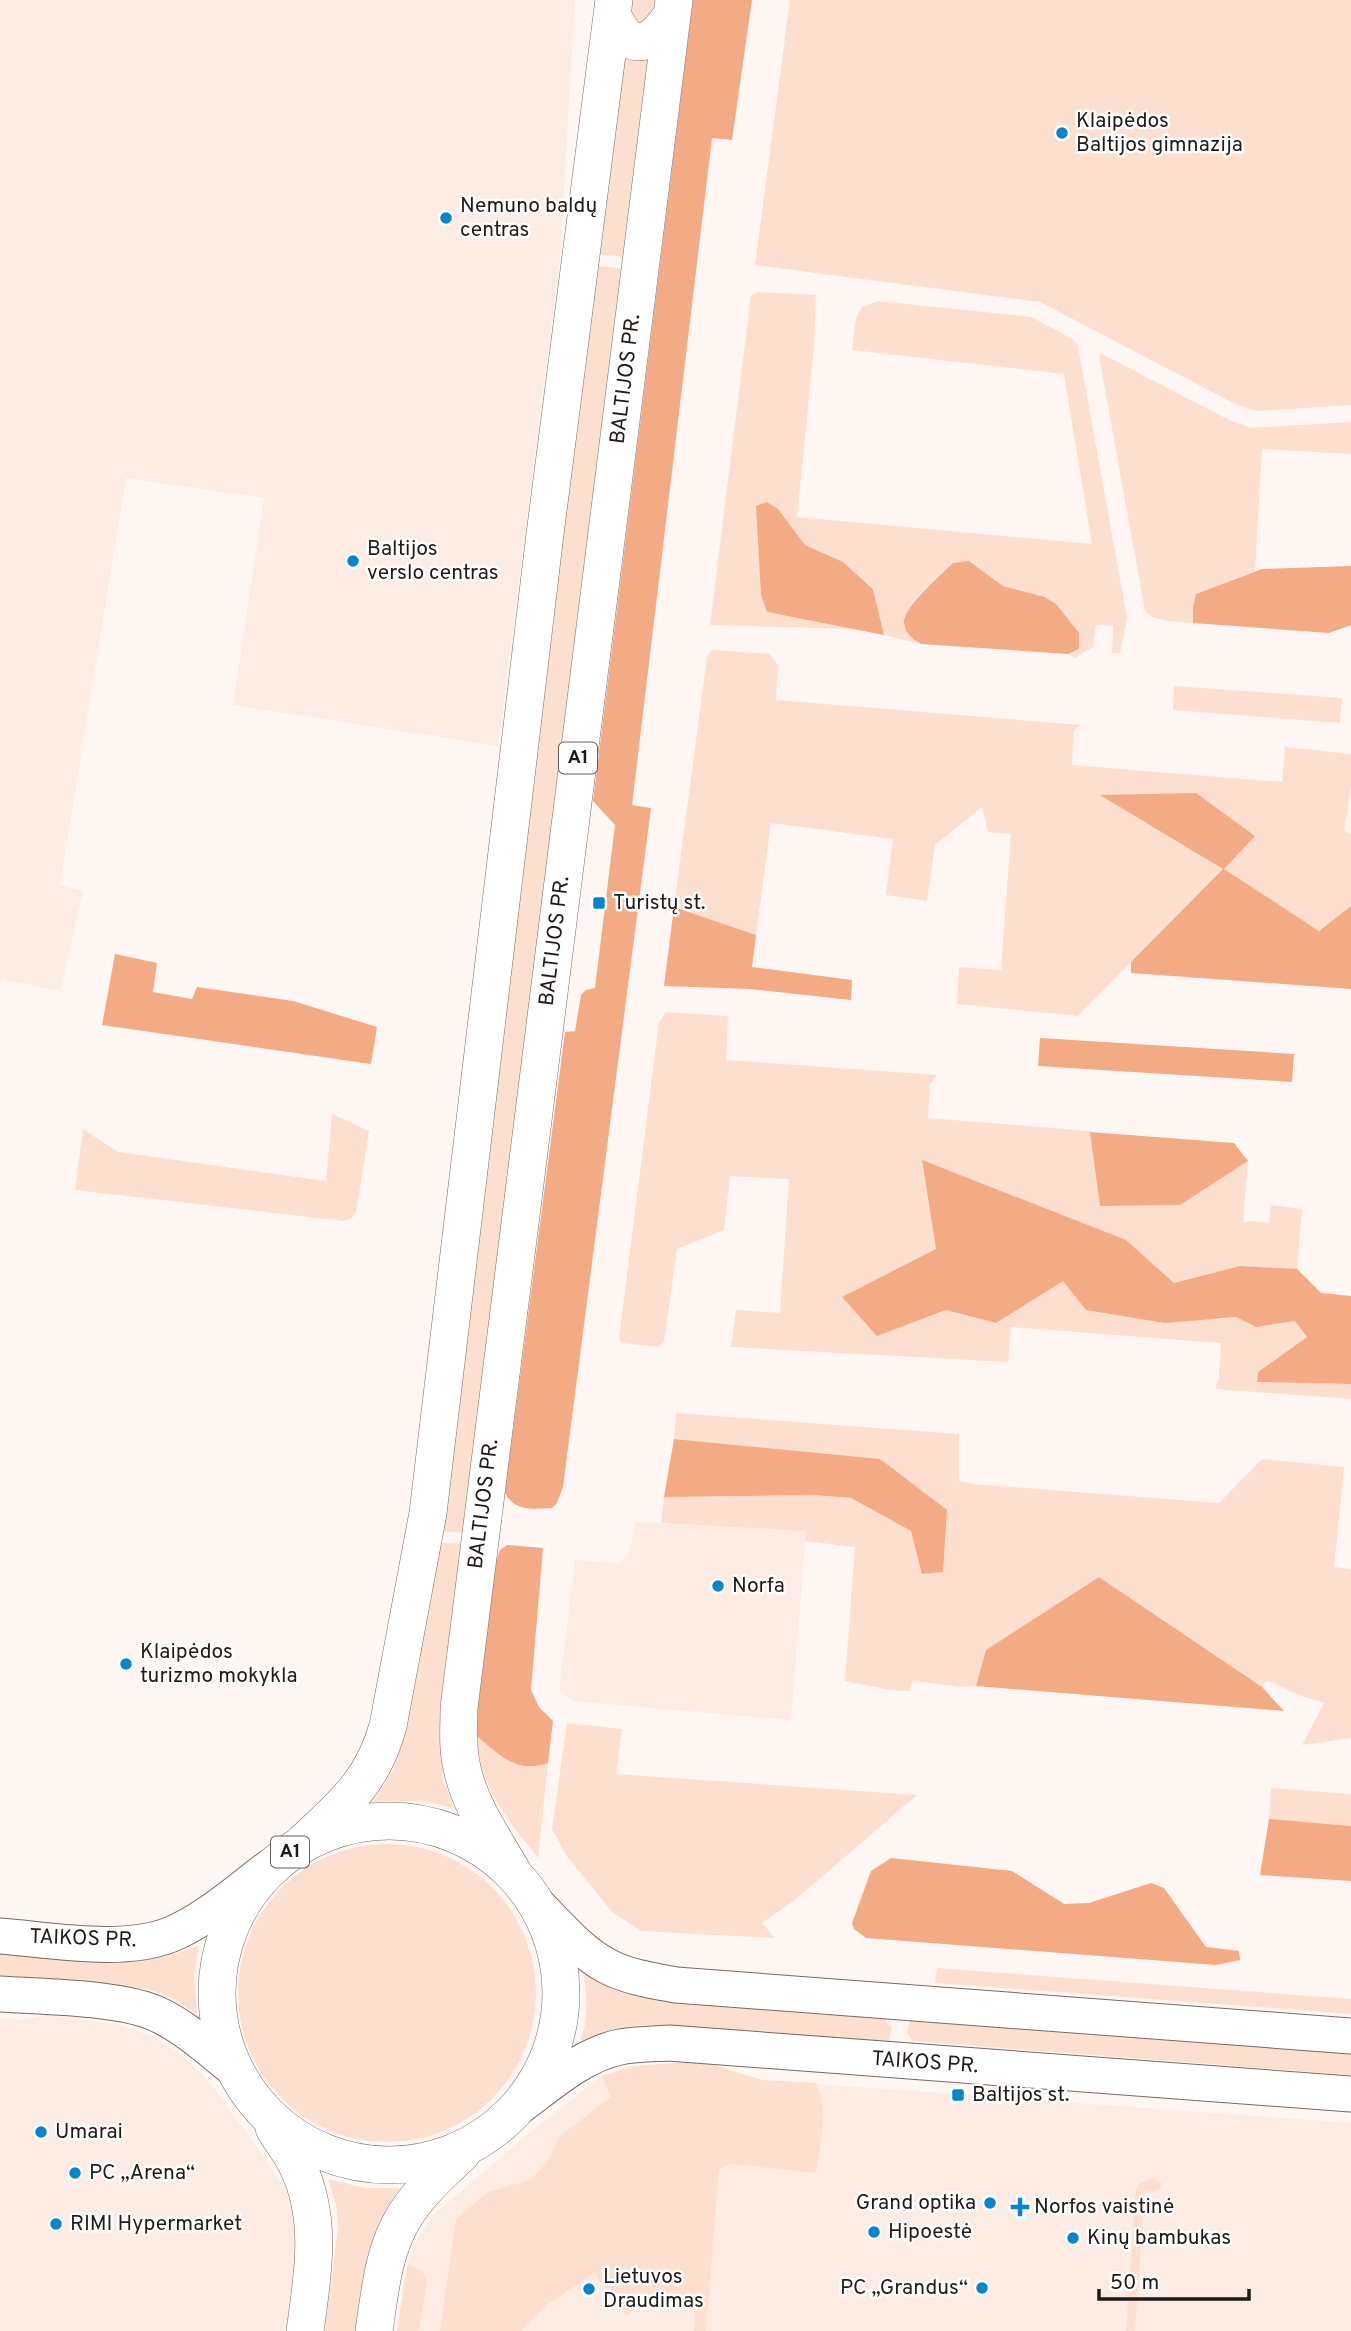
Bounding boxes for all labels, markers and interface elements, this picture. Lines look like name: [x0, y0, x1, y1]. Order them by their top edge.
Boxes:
place label: Klaipėdos Baltijos gimnazija: [1076, 108, 1243, 159]
marker: Klaipėdos Baltijos gimnazija: [1054, 125, 1070, 141]
place label: Nemuno baldų centras: [460, 193, 597, 244]
marker: Nemuno baldų centras: [438, 210, 454, 226]
street label: BALTIJOS PR.: [605, 312, 647, 446]
place label: Baltijos verslo centras: [367, 536, 499, 587]
marker: Baltijos verslo centras: [345, 553, 361, 569]
road number: A1: [559, 743, 597, 774]
street label: BALTIJOS PR.: [534, 874, 576, 1008]
place label: Turistų st.: [613, 890, 705, 917]
marker: Turistų st.: [591, 895, 607, 911]
street label: BALTIJOS PR.: [463, 1437, 505, 1571]
place label: Norfa: [732, 1573, 785, 1600]
marker: Norfa: [710, 1578, 726, 1594]
place label: Klaipėdos turizmo mokykla: [140, 1639, 298, 1690]
marker: Klaipėdos turizmo mokykla: [118, 1656, 134, 1672]
road number: A1: [271, 1836, 309, 1868]
street label: TAIKOS PR.: [29, 1924, 137, 1954]
street label: TAIKOS PR.: [871, 2046, 979, 2080]
place label: Baltijos st.: [972, 2082, 1070, 2109]
marker: Baltijos st.: [950, 2087, 966, 2103]
place label: Umarai: [55, 2119, 123, 2146]
marker: Umarai: [33, 2124, 49, 2140]
place label: PC „Arena“: [89, 2160, 195, 2187]
marker: PC „Arena“: [67, 2165, 83, 2181]
place label: Grand optika: [856, 2190, 976, 2217]
place label: Norfos vaistinė: [1034, 2194, 1174, 2221]
marker: Grand optika: [982, 2195, 998, 2211]
marker: Norfos vaistinė: [1012, 2199, 1028, 2215]
place label: RIMI Hypermarket: [70, 2211, 242, 2238]
marker: RIMI Hypermarket: [48, 2216, 64, 2232]
place label: Hipoestė: [888, 2219, 972, 2246]
marker: Hipoestė: [866, 2224, 882, 2240]
place label: Kinų bambukas: [1087, 2225, 1231, 2252]
marker: Kinų bambukas: [1065, 2230, 1081, 2246]
scale bar: [1099, 2258, 1250, 2302]
place label: Lietuvos Draudimas: [603, 2264, 704, 2315]
text: 50 m: [1110, 2270, 1159, 2297]
place label: PC „Grandus“: [840, 2275, 968, 2302]
marker: PC „Grandus“: [974, 2280, 990, 2296]
marker: Lietuvos Draudimas: [581, 2281, 597, 2297]

